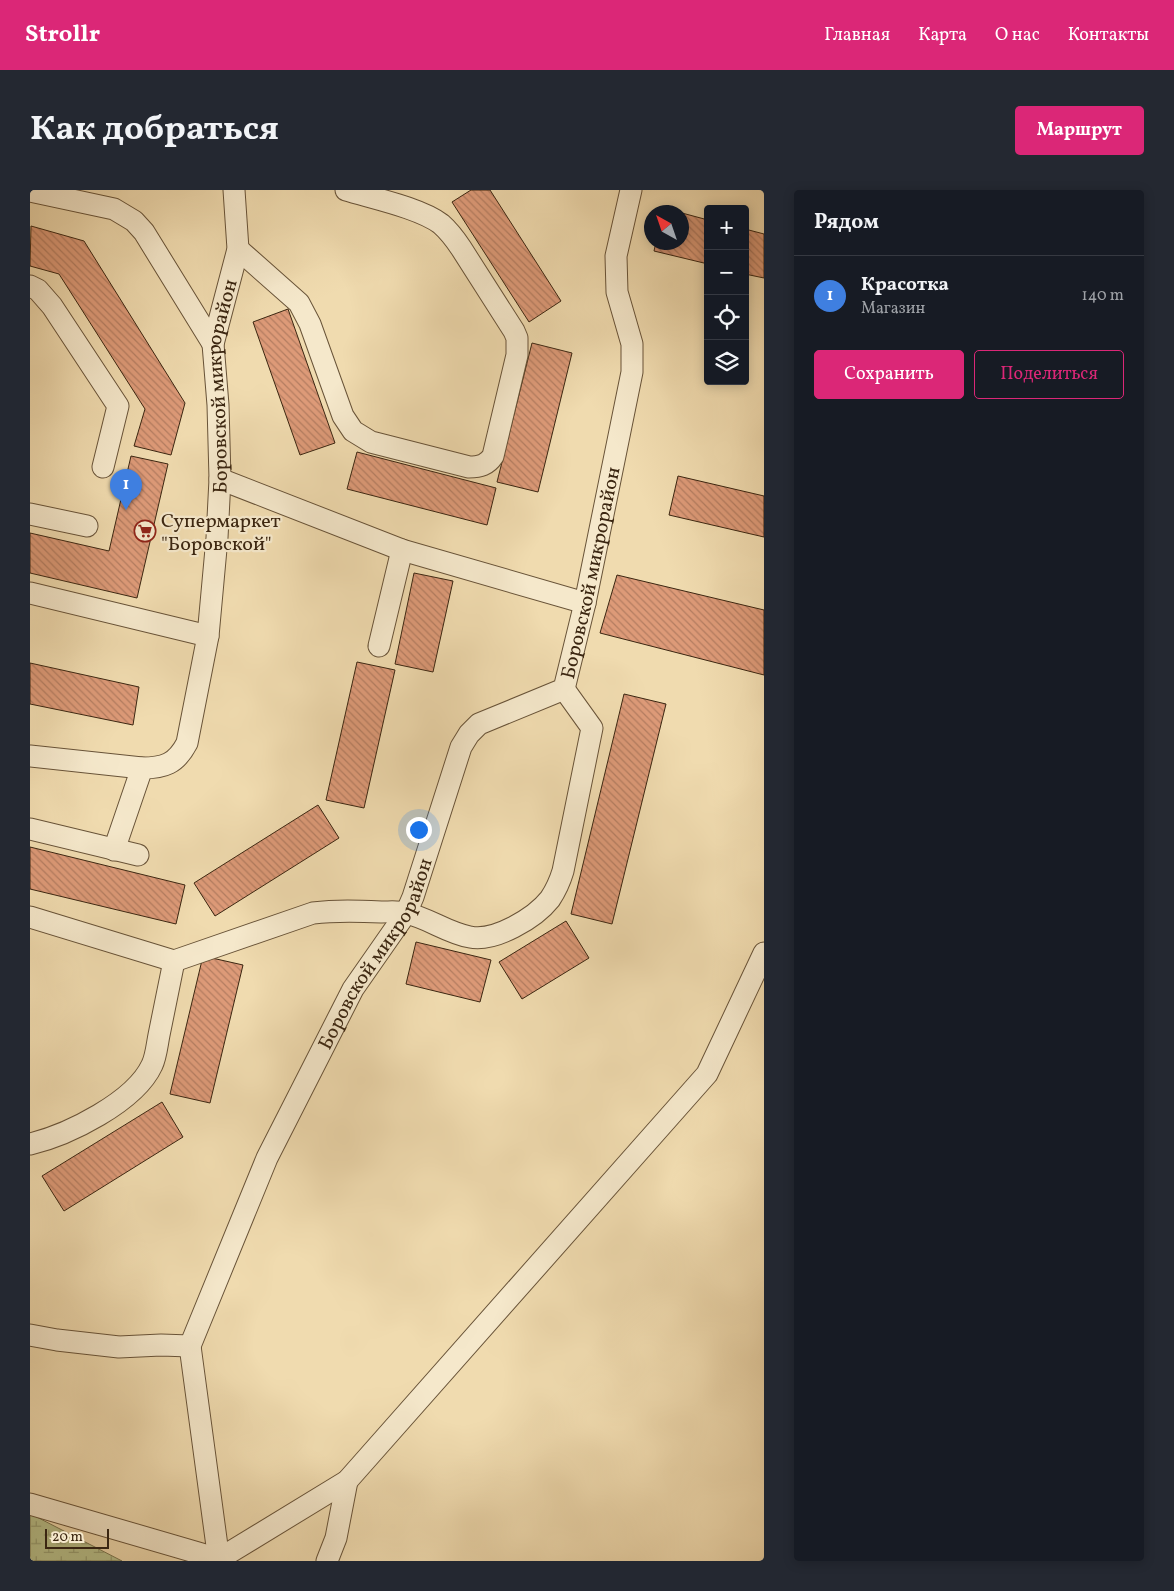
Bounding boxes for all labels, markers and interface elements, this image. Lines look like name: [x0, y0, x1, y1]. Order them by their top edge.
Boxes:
text: Strollr: [25, 18, 100, 52]
text: Главная: [824, 23, 890, 48]
text: Карта: [918, 23, 967, 48]
text: О нас: [995, 23, 1040, 48]
text: Контакты: [1068, 23, 1149, 48]
text: Как добраться: [30, 106, 279, 154]
button: Маршрут: [1015, 106, 1144, 155]
north arrow: [644, 205, 689, 250]
map controls: [704, 205, 749, 385]
button: +: [704, 205, 749, 250]
text: Рядом: [814, 208, 879, 237]
button: −: [704, 250, 749, 295]
text: Красотка: [861, 272, 949, 298]
street label: Боровской микрорайон: [201, 276, 245, 494]
text: 1: [827, 285, 833, 307]
text: 140 m: [1082, 285, 1124, 307]
button: locate: [704, 295, 749, 340]
text: Магазин: [861, 298, 925, 320]
button: layers: [704, 340, 749, 385]
button: Сохранить: [814, 350, 964, 399]
button: Поделиться: [974, 350, 1124, 399]
street label: Боровской микрорайон: [555, 464, 628, 682]
pin: 1: [110, 469, 142, 510]
place label: Супермаркет "Боровской": [161, 508, 281, 559]
supermarket icon: Супермаркет "Боровской": [133, 519, 157, 543]
your location: [406, 817, 432, 843]
street label: Боровской микрорайон: [312, 855, 441, 1055]
scale bar: [45, 1526, 109, 1549]
text: 20 m: [52, 1528, 83, 1547]

